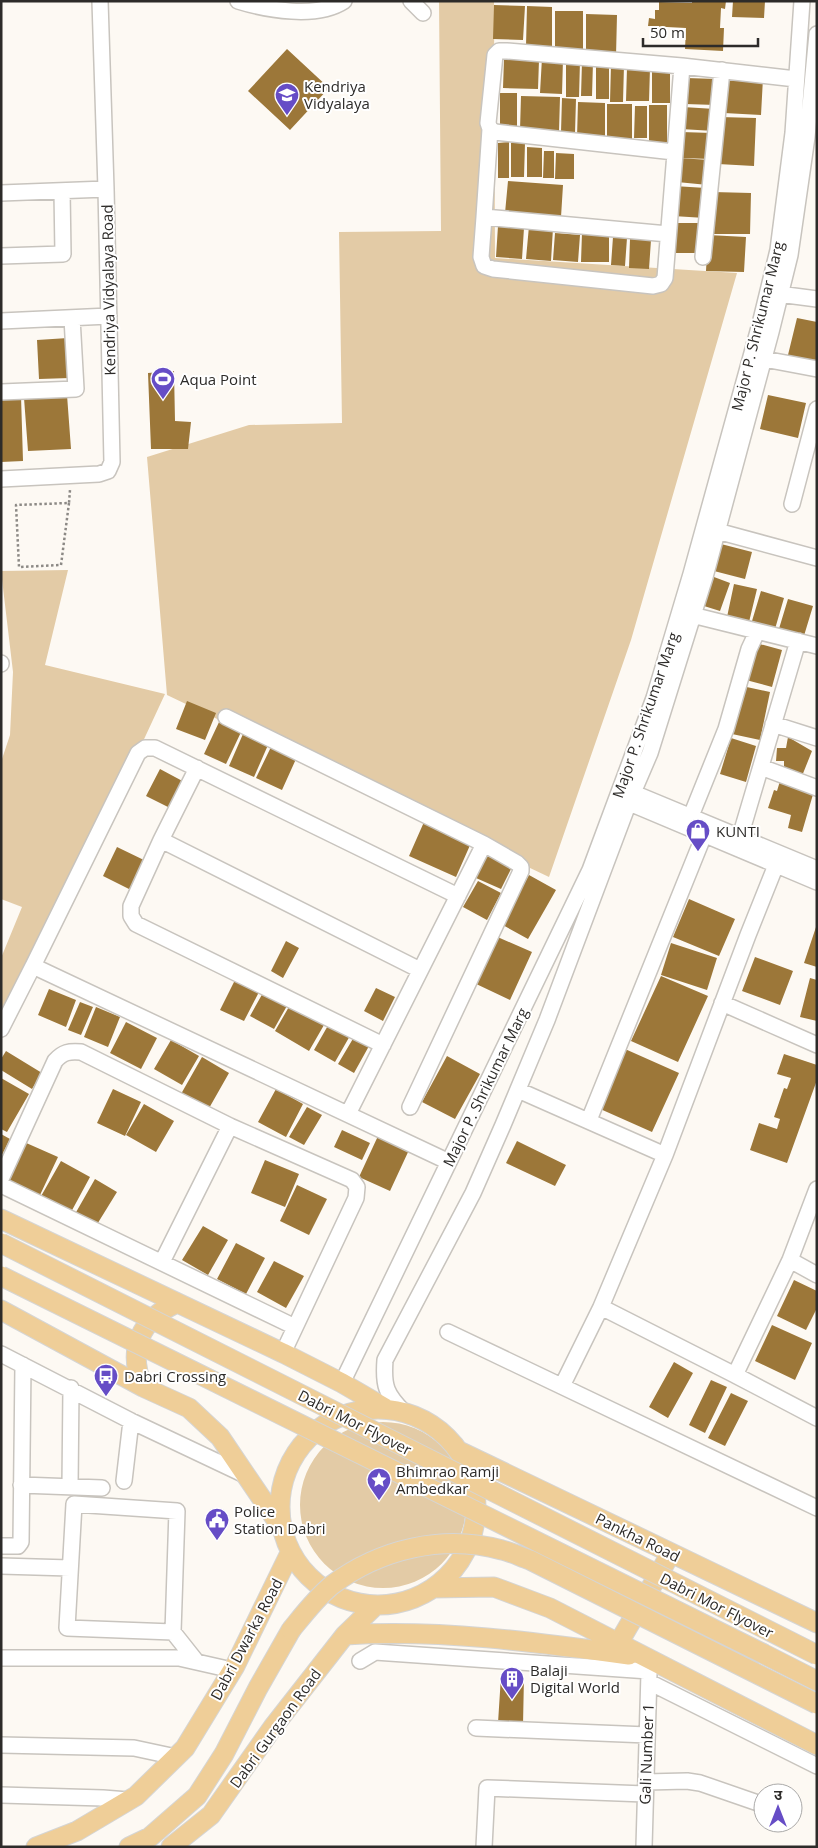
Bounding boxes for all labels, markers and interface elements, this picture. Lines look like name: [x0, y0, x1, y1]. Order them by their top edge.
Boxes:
scale bar: [643, 15, 758, 47]
text: 50 m: [650, 22, 685, 42]
place label: Kendriya Vidyalaya: [304, 76, 370, 113]
school or university icon: Kendriya Vidyalaya: [274, 82, 300, 116]
street label: Kendriya Vidyalaya Road: [97, 204, 119, 376]
street label: Major P. Shrikumar Marg: [726, 239, 788, 413]
sports icon: Aqua Point: [150, 366, 176, 400]
place label: Aqua Point: [180, 369, 256, 389]
street label: Major P. Shrikumar Marg: [607, 629, 683, 801]
shop icon: KUNTI: [685, 818, 711, 852]
place label: KUNTI: [716, 821, 760, 841]
street label: Major P. Shrikumar Marg: [438, 1004, 532, 1170]
bus stop icon: Dabri Crossing: [93, 1363, 119, 1397]
place label: Dabri Crossing: [124, 1366, 226, 1386]
street label: Dabri Mor Flyover: [295, 1385, 415, 1459]
place label: Bhimrao Ramji Ambedkar: [396, 1461, 499, 1498]
place icon: Bhimrao Ramji Ambedkar: [366, 1467, 392, 1501]
place label: Police Station Dabri: [234, 1501, 325, 1538]
public building icon: Police Station Dabri: [204, 1507, 230, 1541]
street label: Pankha Road: [592, 1508, 684, 1566]
street label: Dabri Mor Flyover: [657, 1568, 777, 1642]
street label: Dabri Dwarka Road: [205, 1575, 287, 1703]
place label: Balaji Digital World: [530, 1660, 620, 1697]
street label: Dabri Gurgaon Road: [225, 1664, 325, 1792]
building icon: Balaji Digital World: [499, 1666, 525, 1700]
street label: Gali Number 1: [634, 1703, 658, 1805]
north arrow: [753, 1783, 803, 1833]
text: उ: [774, 1785, 783, 1804]

